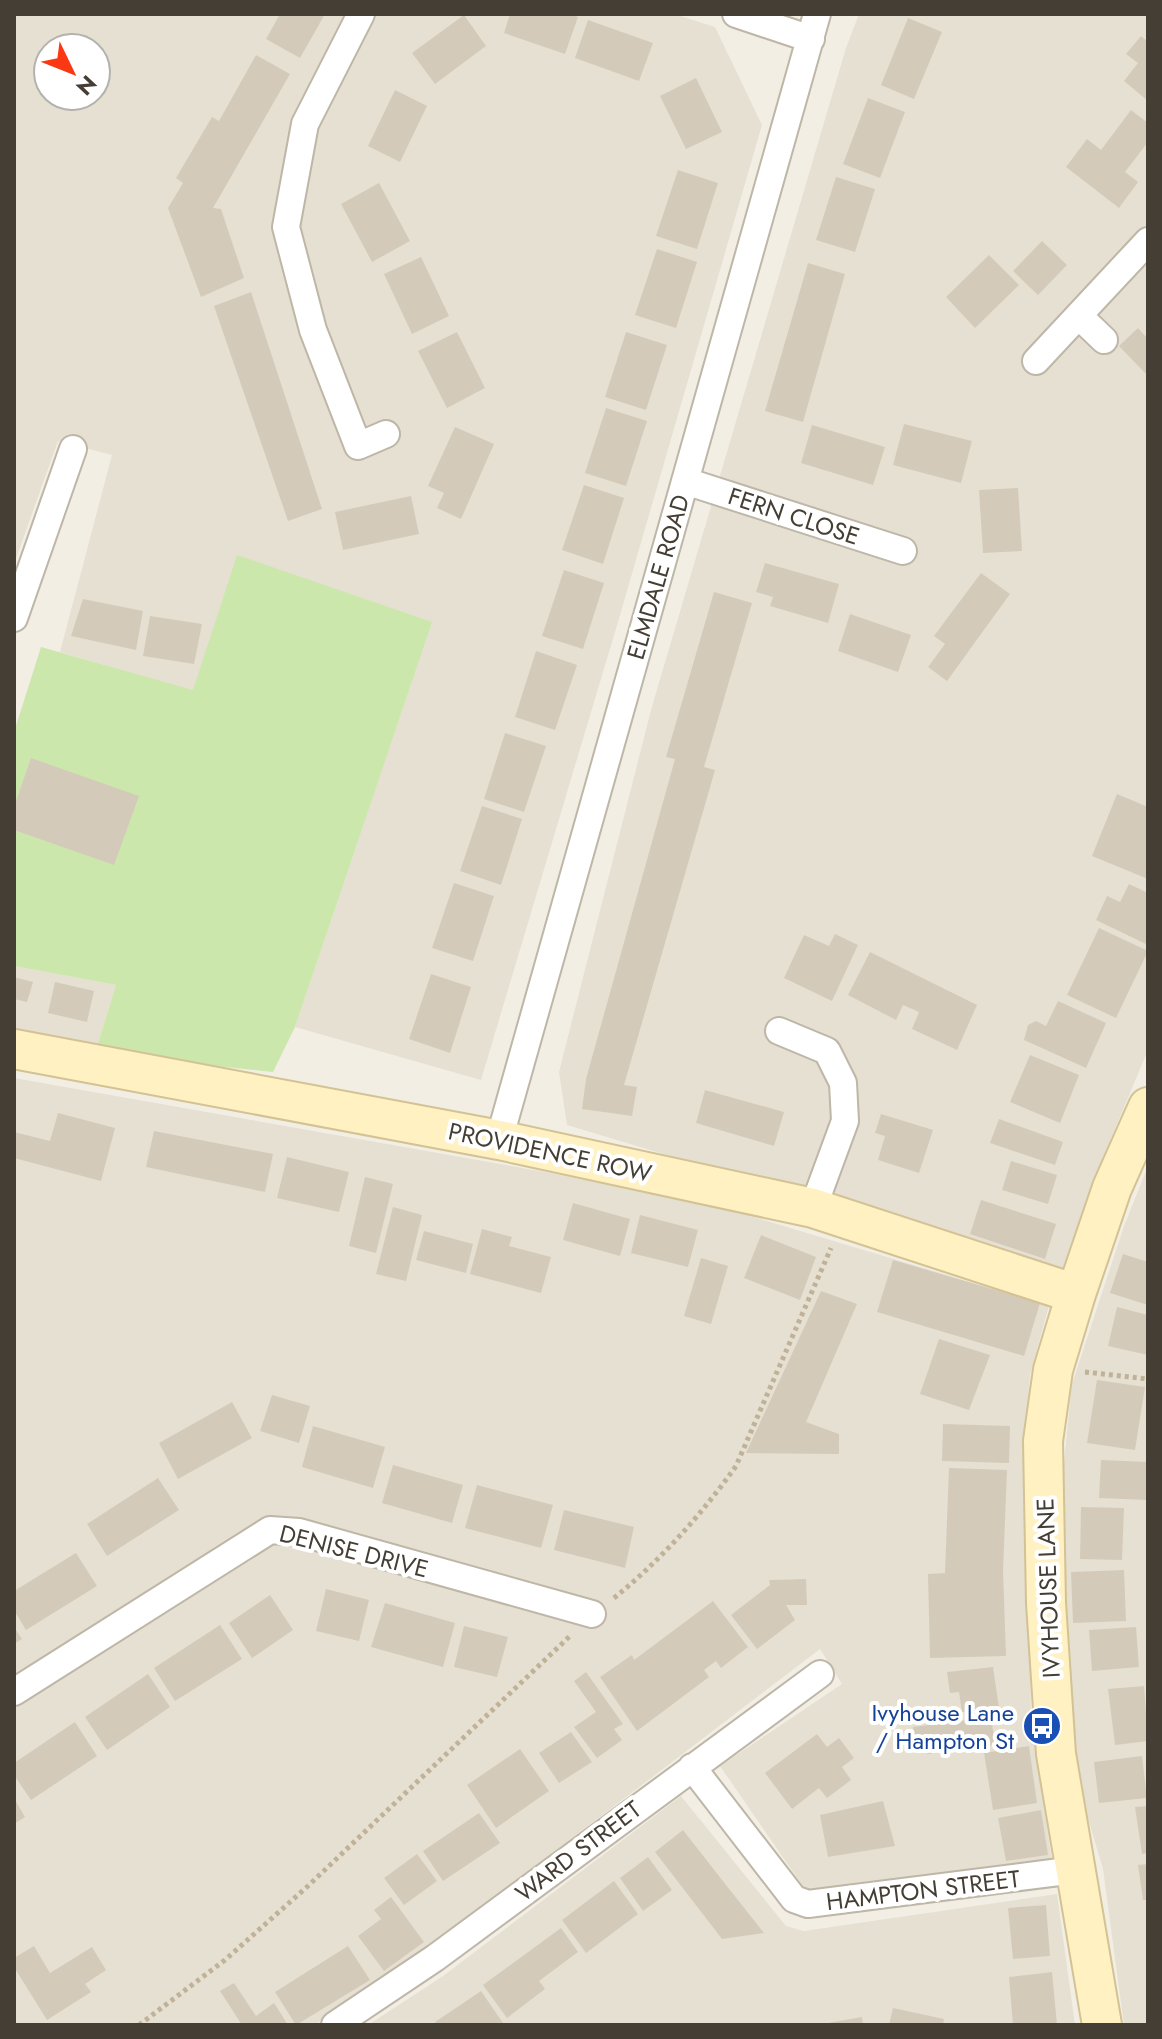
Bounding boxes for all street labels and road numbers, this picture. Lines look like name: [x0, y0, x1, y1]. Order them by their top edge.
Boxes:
street label: FERN CLOSE: [724, 478, 864, 554]
street label: ELMDALE ROAD: [618, 491, 698, 663]
street label: PROVIDENCE ROW: [445, 1113, 655, 1191]
street label: IVYHOUSE LANE: [1027, 1497, 1069, 1679]
street label: DENISE DRIVE: [276, 1516, 432, 1586]
street label: WARD STREET: [508, 1792, 648, 1910]
street label: HAMPTON STREET: [824, 1861, 1022, 1919]

